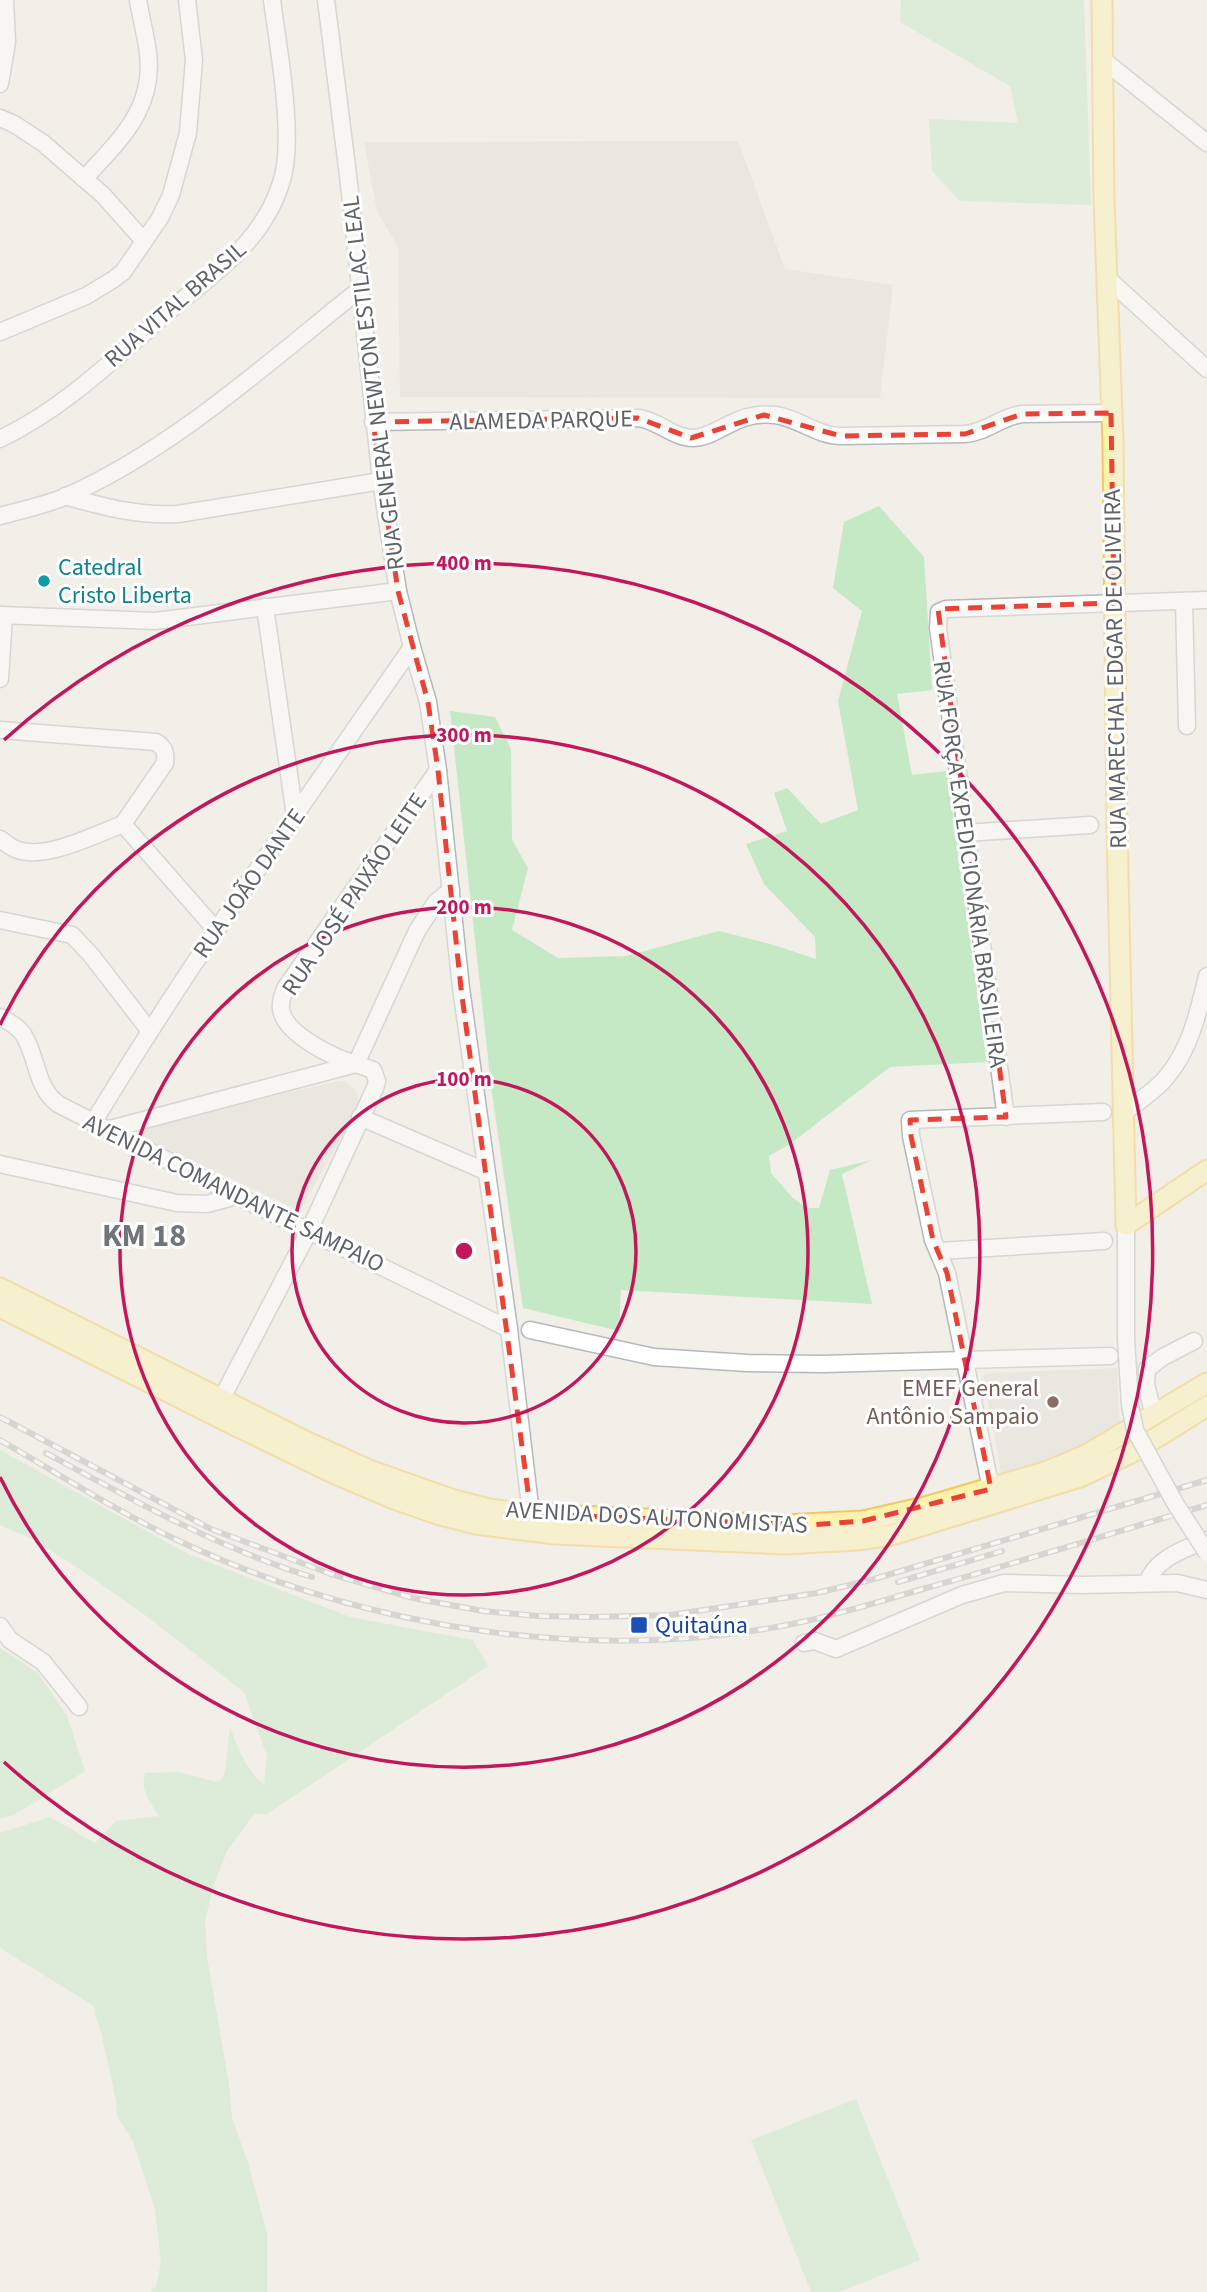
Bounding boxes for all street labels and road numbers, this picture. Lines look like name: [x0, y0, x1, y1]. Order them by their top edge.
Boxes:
street label: RUA GENERAL NEWTON ESTILAC LEAL: [333, 193, 414, 572]
street label: RUA VITAL BRASIL: [97, 233, 254, 376]
street label: ALAMEDA PARQUE: [449, 401, 633, 440]
street label: RUA MARECHAL EDGAR DE OLIVEIRA: [1095, 489, 1136, 849]
street label: RUA FORÇA EXPEDICIONÁRIA BRASILEIRA: [924, 658, 1015, 1070]
street label: RUA JOSÉ PAIXÃO LEITE: [273, 786, 436, 1003]
street label: RUA JOÃO DANTE: [185, 801, 314, 965]
street label: AVENIDA COMANDANTE SAMPAIO: [77, 1105, 390, 1282]
street label: AVENIDA DOS AUTONOMISTAS: [505, 1492, 809, 1543]

